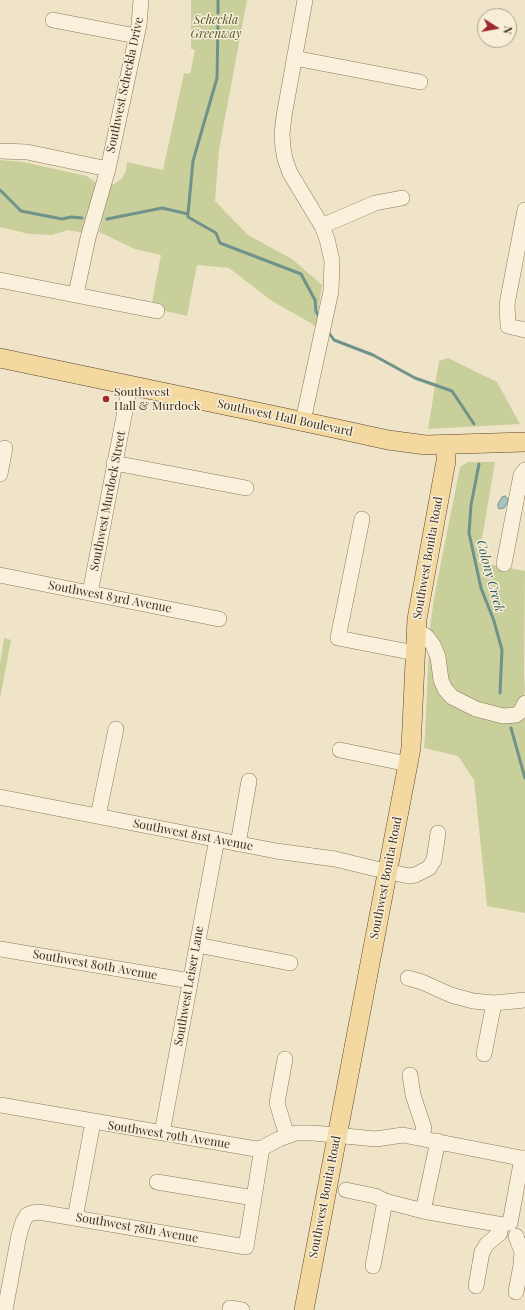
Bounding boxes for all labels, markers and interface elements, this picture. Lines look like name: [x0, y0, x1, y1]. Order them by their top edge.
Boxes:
north arrow: [477, 8, 517, 48]
park label: Scheckla Greenway: [191, 13, 241, 41]
street label: Southwest Scheckla Drive: [104, 16, 146, 154]
text: N: [500, 25, 516, 36]
place label: Southwest Hall & Murdock: [114, 385, 200, 413]
marker: Southwest Hall & Murdock: [101, 394, 111, 404]
street label: Southwest Hall Boulevard: [216, 397, 354, 439]
street label: Southwest Murdock Street: [87, 430, 129, 572]
street label: Southwest Bonita Road: [410, 496, 446, 620]
water label: Colony Creek: [473, 538, 507, 614]
street label: Southwest 83rd Avenue: [47, 578, 173, 616]
street label: Southwest 81st Avenue: [132, 816, 254, 854]
street label: Southwest Bonita Road: [367, 816, 405, 940]
street label: Southwest Leiser Lane: [171, 925, 207, 1047]
street label: Southwest 80th Avenue: [32, 947, 158, 983]
street label: Southwest 79th Avenue: [107, 1118, 231, 1152]
street label: Southwest Bonita Road: [306, 1135, 344, 1259]
street label: Southwest 78th Avenue: [75, 1210, 199, 1246]

